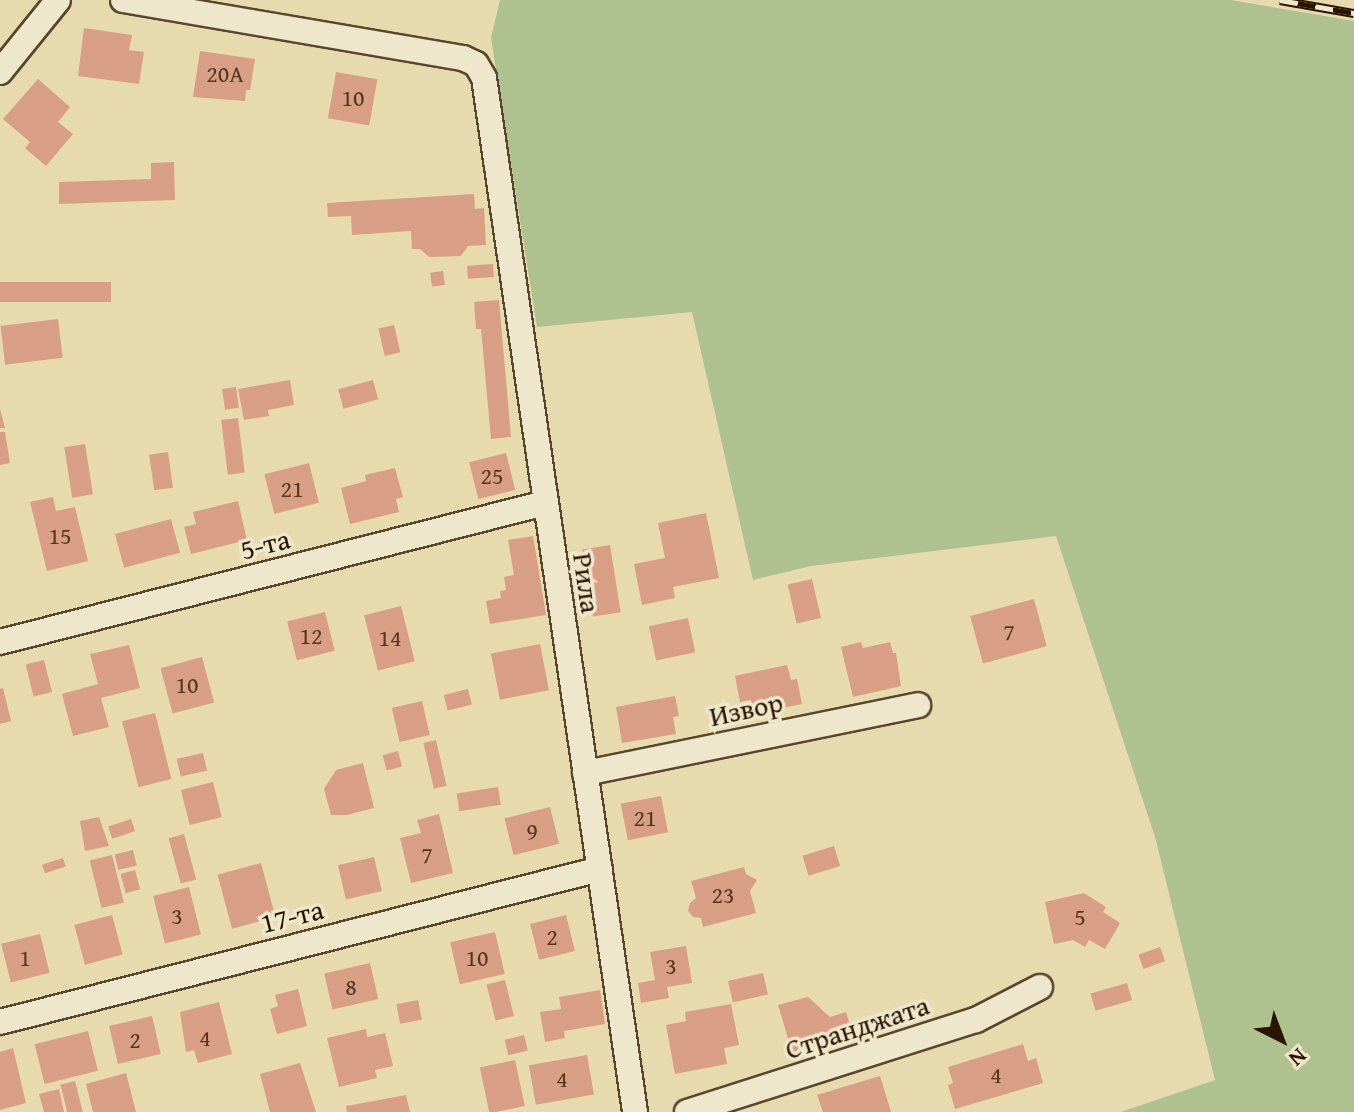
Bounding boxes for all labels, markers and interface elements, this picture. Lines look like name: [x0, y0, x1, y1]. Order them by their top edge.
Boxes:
house number: 20А: [206, 60, 244, 88]
house number: 10: [341, 84, 365, 112]
house number: 25: [480, 462, 504, 490]
house number: 21: [280, 475, 304, 503]
house number: 15: [48, 522, 72, 550]
street label: 5-та: [237, 522, 293, 566]
street label: Рила: [566, 551, 608, 615]
house number: 7: [1003, 618, 1015, 646]
house number: 12: [299, 622, 323, 650]
house number: 14: [378, 624, 402, 652]
house number: 10: [175, 671, 199, 699]
street label: Извор: [706, 685, 786, 733]
house number: 21: [633, 804, 657, 832]
house number: 9: [526, 817, 538, 845]
house number: 7: [421, 841, 433, 869]
house number: 23: [711, 881, 735, 909]
street label: 17-та: [257, 892, 327, 940]
house number: 3: [171, 902, 183, 930]
house number: 5: [1074, 903, 1086, 931]
house number: 2: [546, 923, 558, 951]
house number: 1: [19, 944, 31, 972]
house number: 10: [465, 944, 489, 972]
house number: 3: [665, 952, 677, 980]
house number: 8: [345, 973, 357, 1001]
street label: Странджата: [781, 988, 933, 1066]
north arrow: [1242, 1000, 1322, 1080]
house number: 4: [199, 1024, 211, 1052]
house number: 2: [129, 1026, 141, 1054]
text: N: [1282, 1041, 1314, 1075]
house number: 4: [990, 1061, 1002, 1089]
house number: 4: [556, 1065, 568, 1093]

